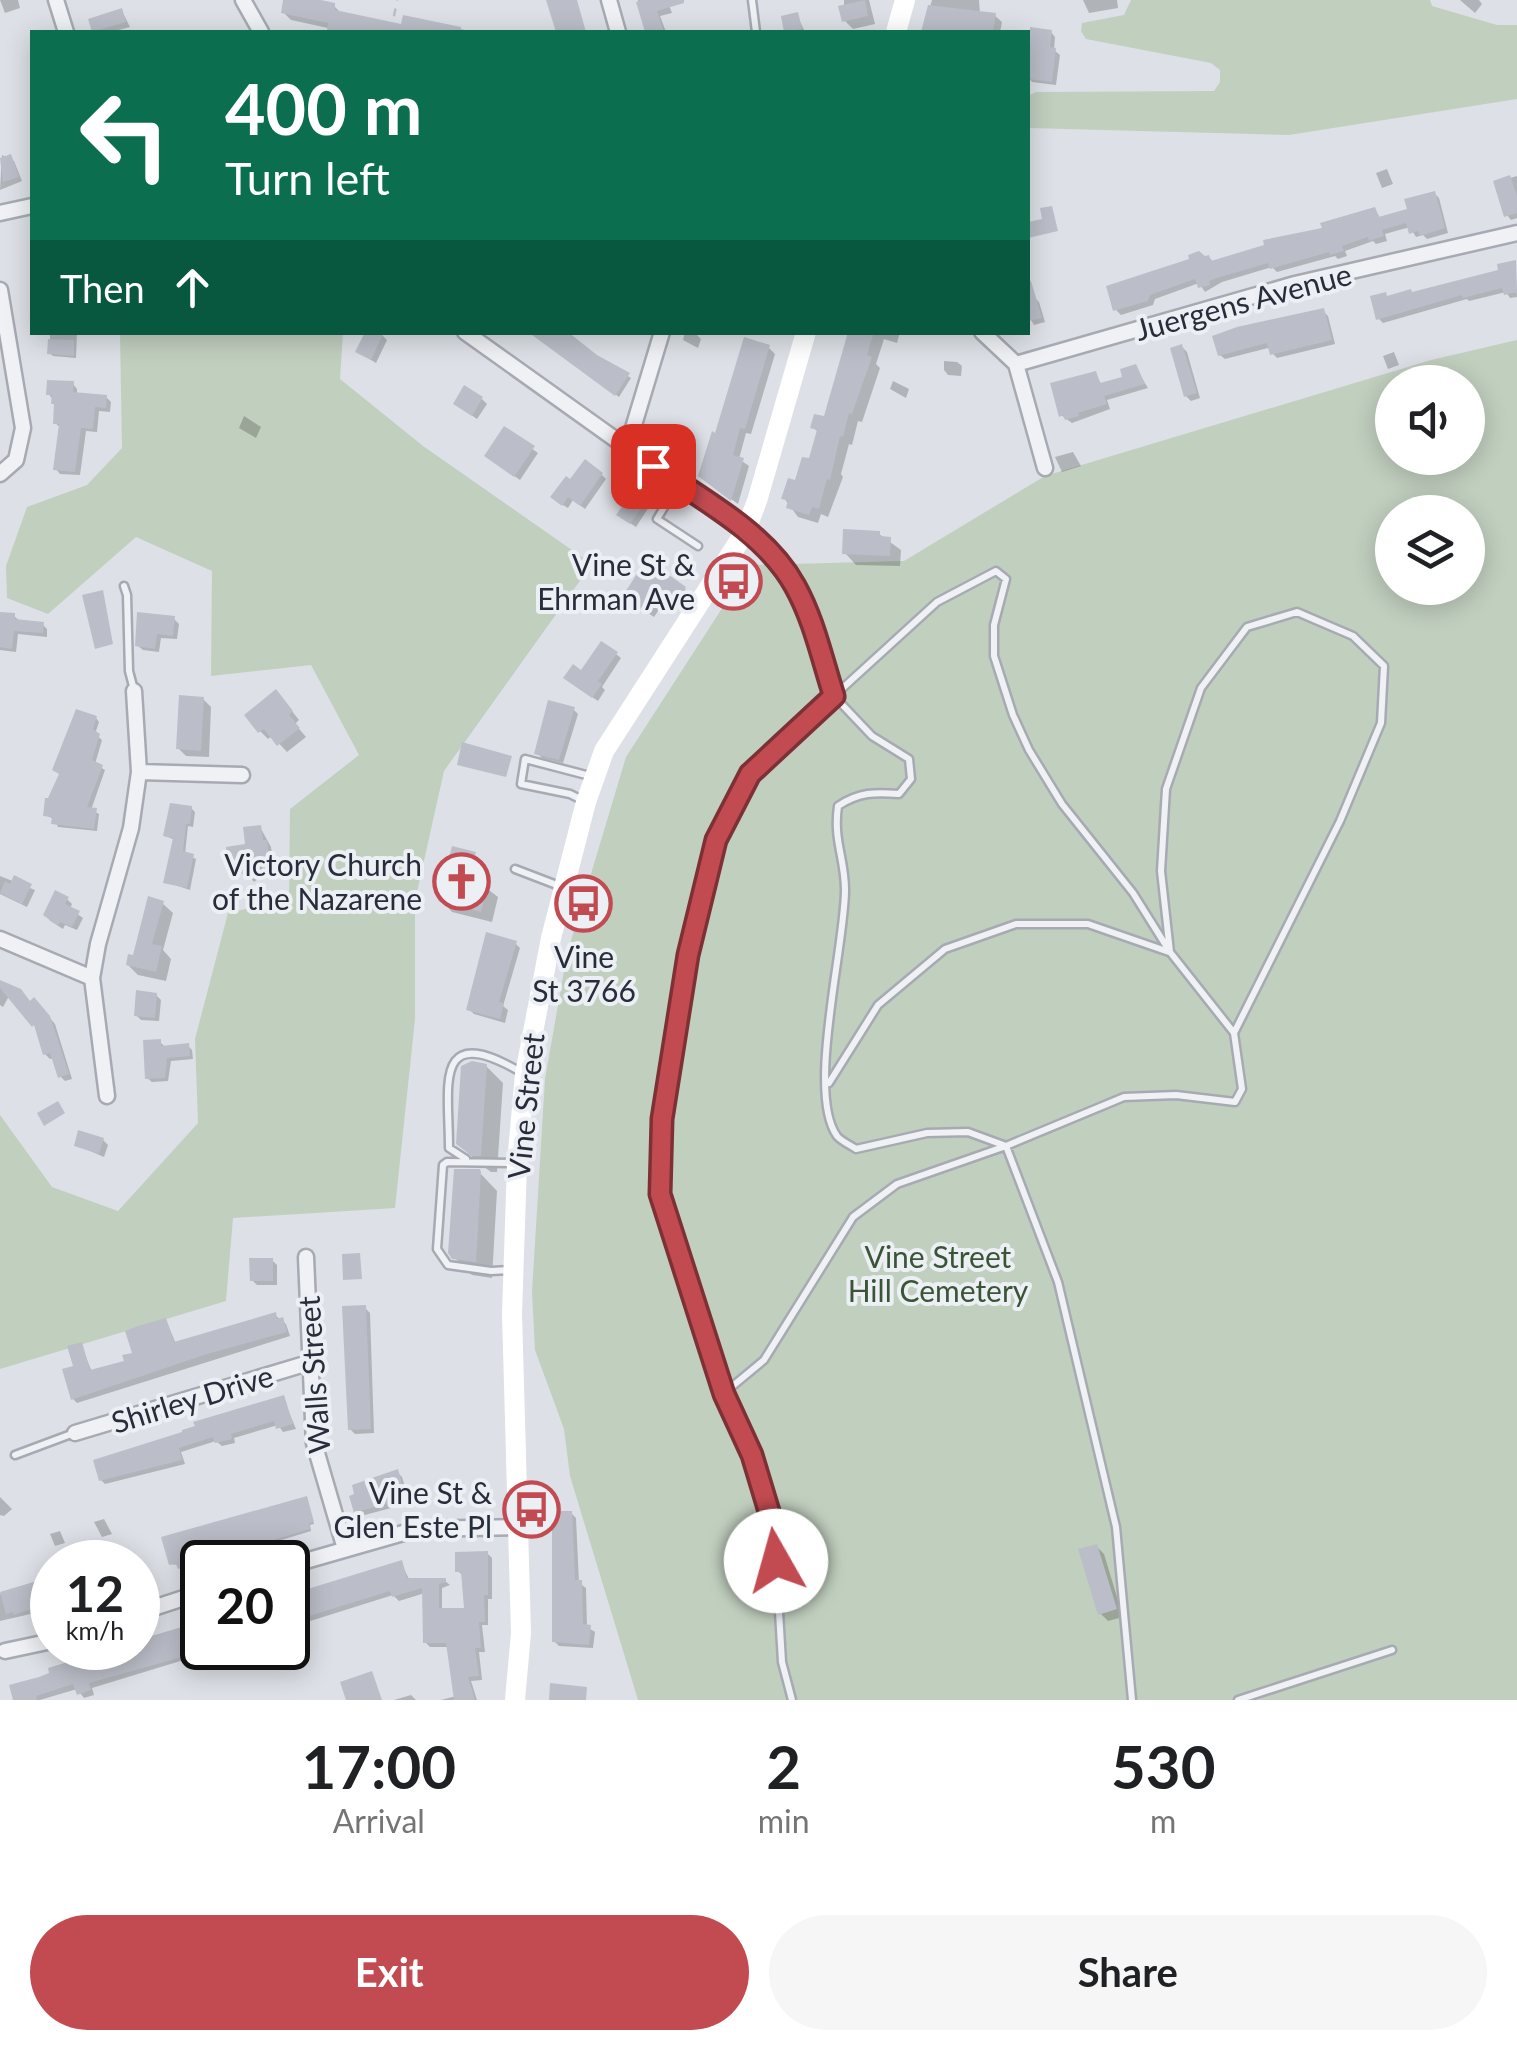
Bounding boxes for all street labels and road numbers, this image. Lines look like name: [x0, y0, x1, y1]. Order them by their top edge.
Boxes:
street label: Juergens Avenue: [1131, 255, 1355, 347]
street label: Vine Street: [499, 1031, 551, 1181]
street label: Walls Street: [290, 1295, 336, 1455]
street label: Shirley Drive: [107, 1356, 277, 1440]

